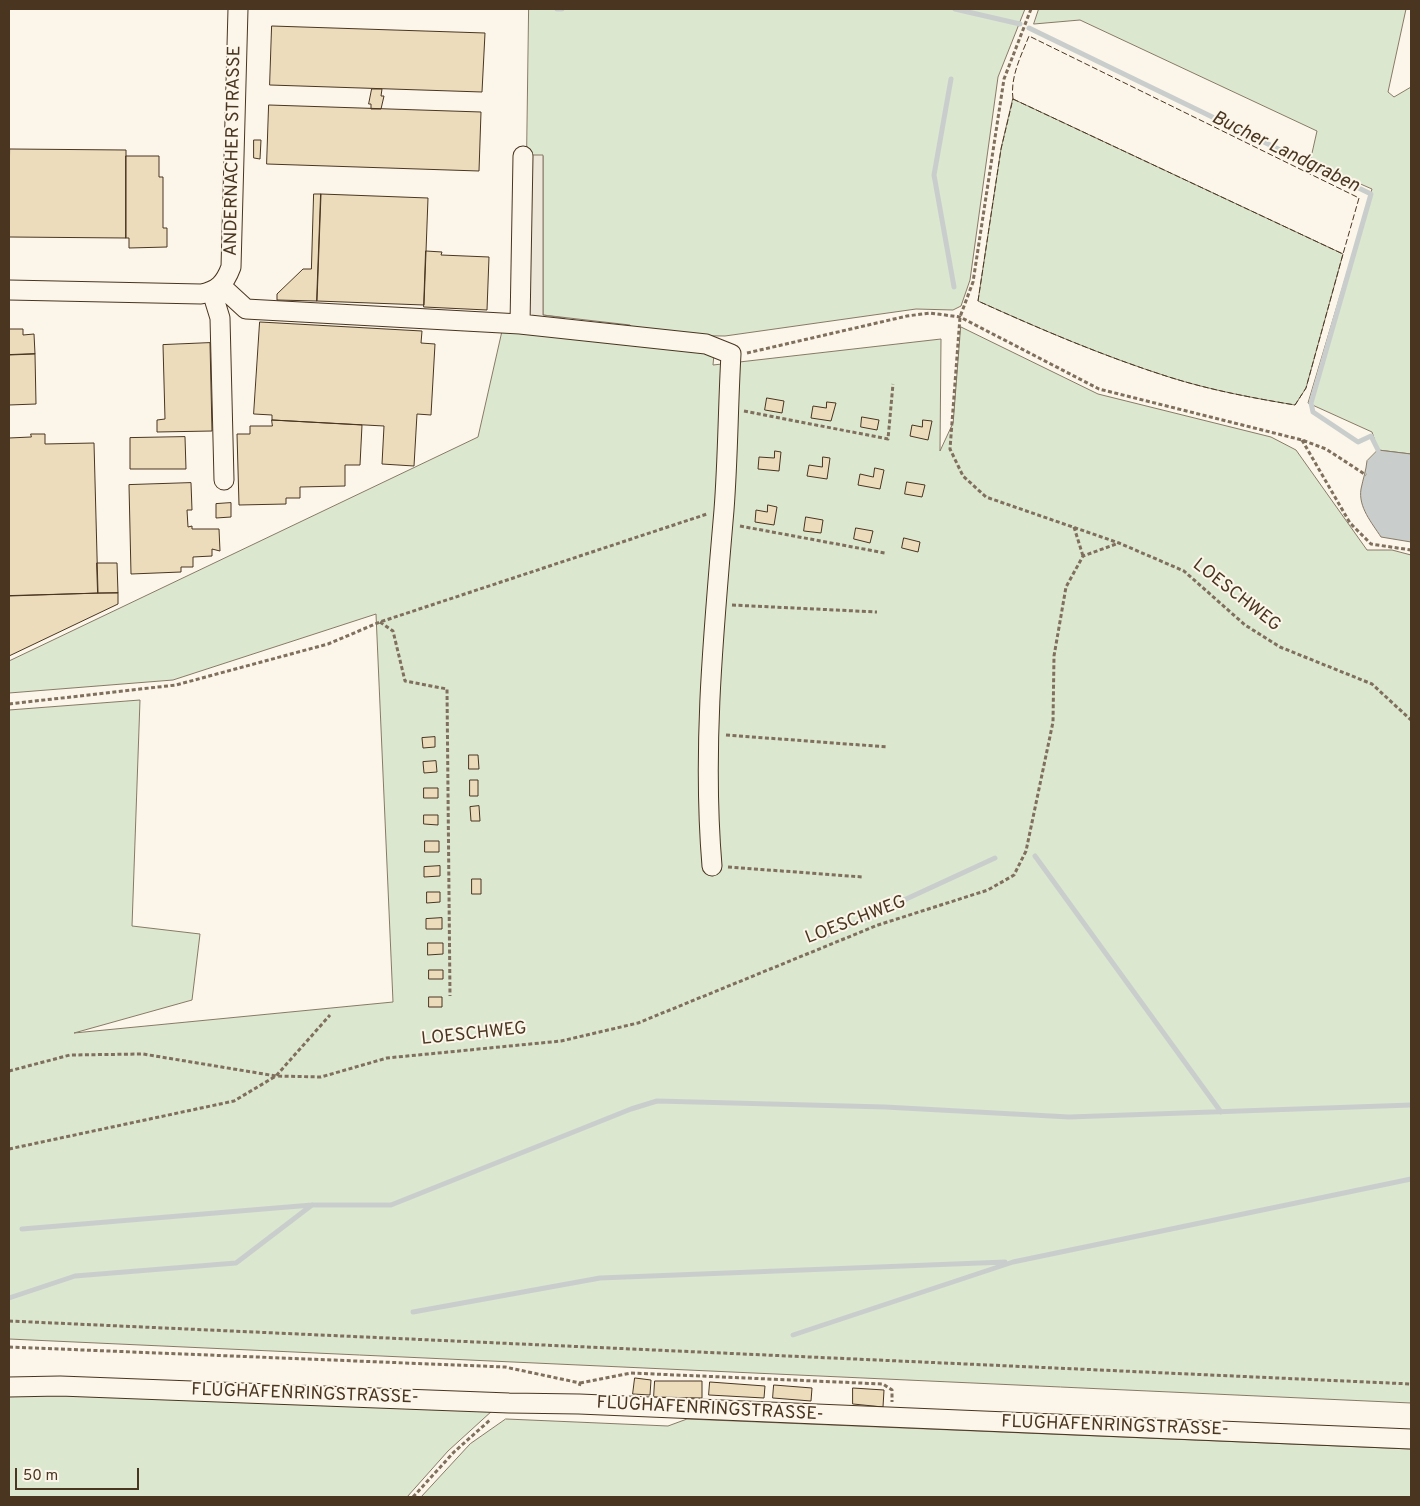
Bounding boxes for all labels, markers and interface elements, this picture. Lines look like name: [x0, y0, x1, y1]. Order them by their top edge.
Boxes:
street label: ANDERNACHER STRASSE: [221, 46, 247, 256]
water label: Bucher Landgraben: [1207, 107, 1363, 199]
street label: LOESCHWEG: [1188, 555, 1284, 637]
street label: LOESCHWEG: [803, 892, 909, 950]
street label: LOESCHWEG: [420, 1019, 528, 1051]
street label: FLUGHAFENRINGSTRASSE-: [191, 1380, 419, 1410]
street label: FLUGHAFENRINGSTRASSE-: [596, 1393, 824, 1427]
street label: FLUGHAFENRINGSTRASSE-: [1001, 1412, 1229, 1442]
scale bar: [18, 1458, 141, 1490]
text: 50 m: [23, 1467, 58, 1486]

